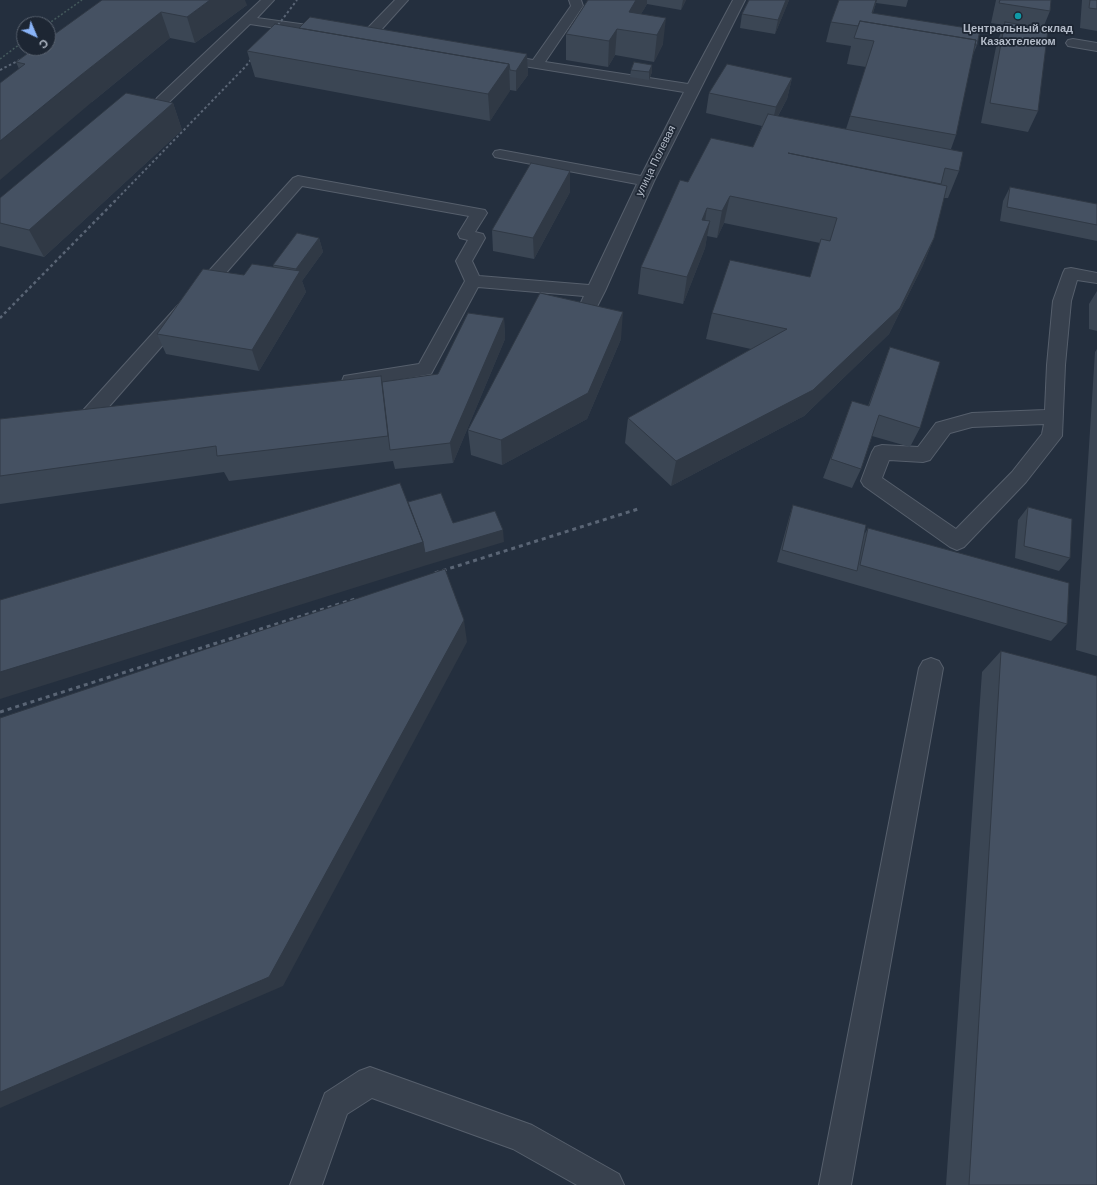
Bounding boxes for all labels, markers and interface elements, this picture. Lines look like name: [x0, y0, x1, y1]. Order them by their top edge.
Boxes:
marker: Центральный склад Казахтелеком: [1013, 11, 1023, 21]
north arrow: [16, 16, 56, 56]
place label: Центральный склад Казахтелеком: [963, 22, 1073, 48]
text: С: [36, 36, 51, 52]
street label: улица Полевая: [633, 123, 679, 199]

